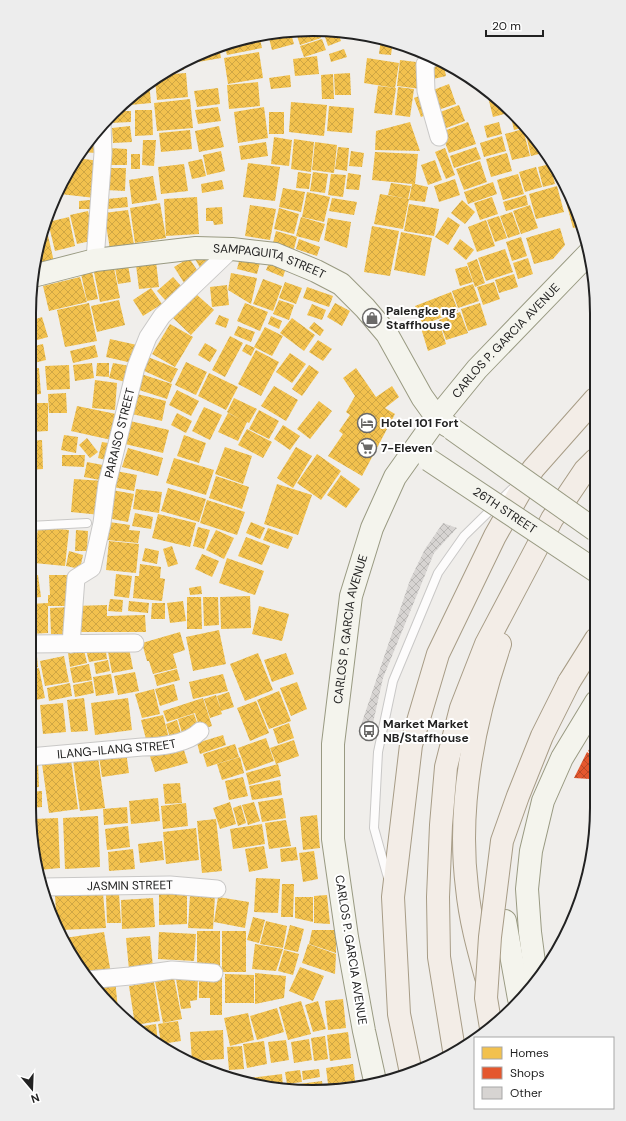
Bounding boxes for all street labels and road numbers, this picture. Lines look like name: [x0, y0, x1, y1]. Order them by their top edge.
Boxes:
street label: SAMPAGUITA STREET: [213, 240, 328, 283]
street label: CARLOS P. GARCIA AVENUE: [448, 280, 564, 401]
street label: PARAISO STREET: [101, 386, 139, 480]
street label: 26TH STREET: [470, 483, 540, 537]
street label: CARLOS P. GARCIA AVENUE: [330, 552, 371, 705]
street label: ILANG-ILANG STREET: [56, 735, 178, 762]
street label: CARLOS P. GARCIA AVENUE: [331, 874, 371, 1026]
street label: JASMIN STREET: [87, 877, 173, 894]

